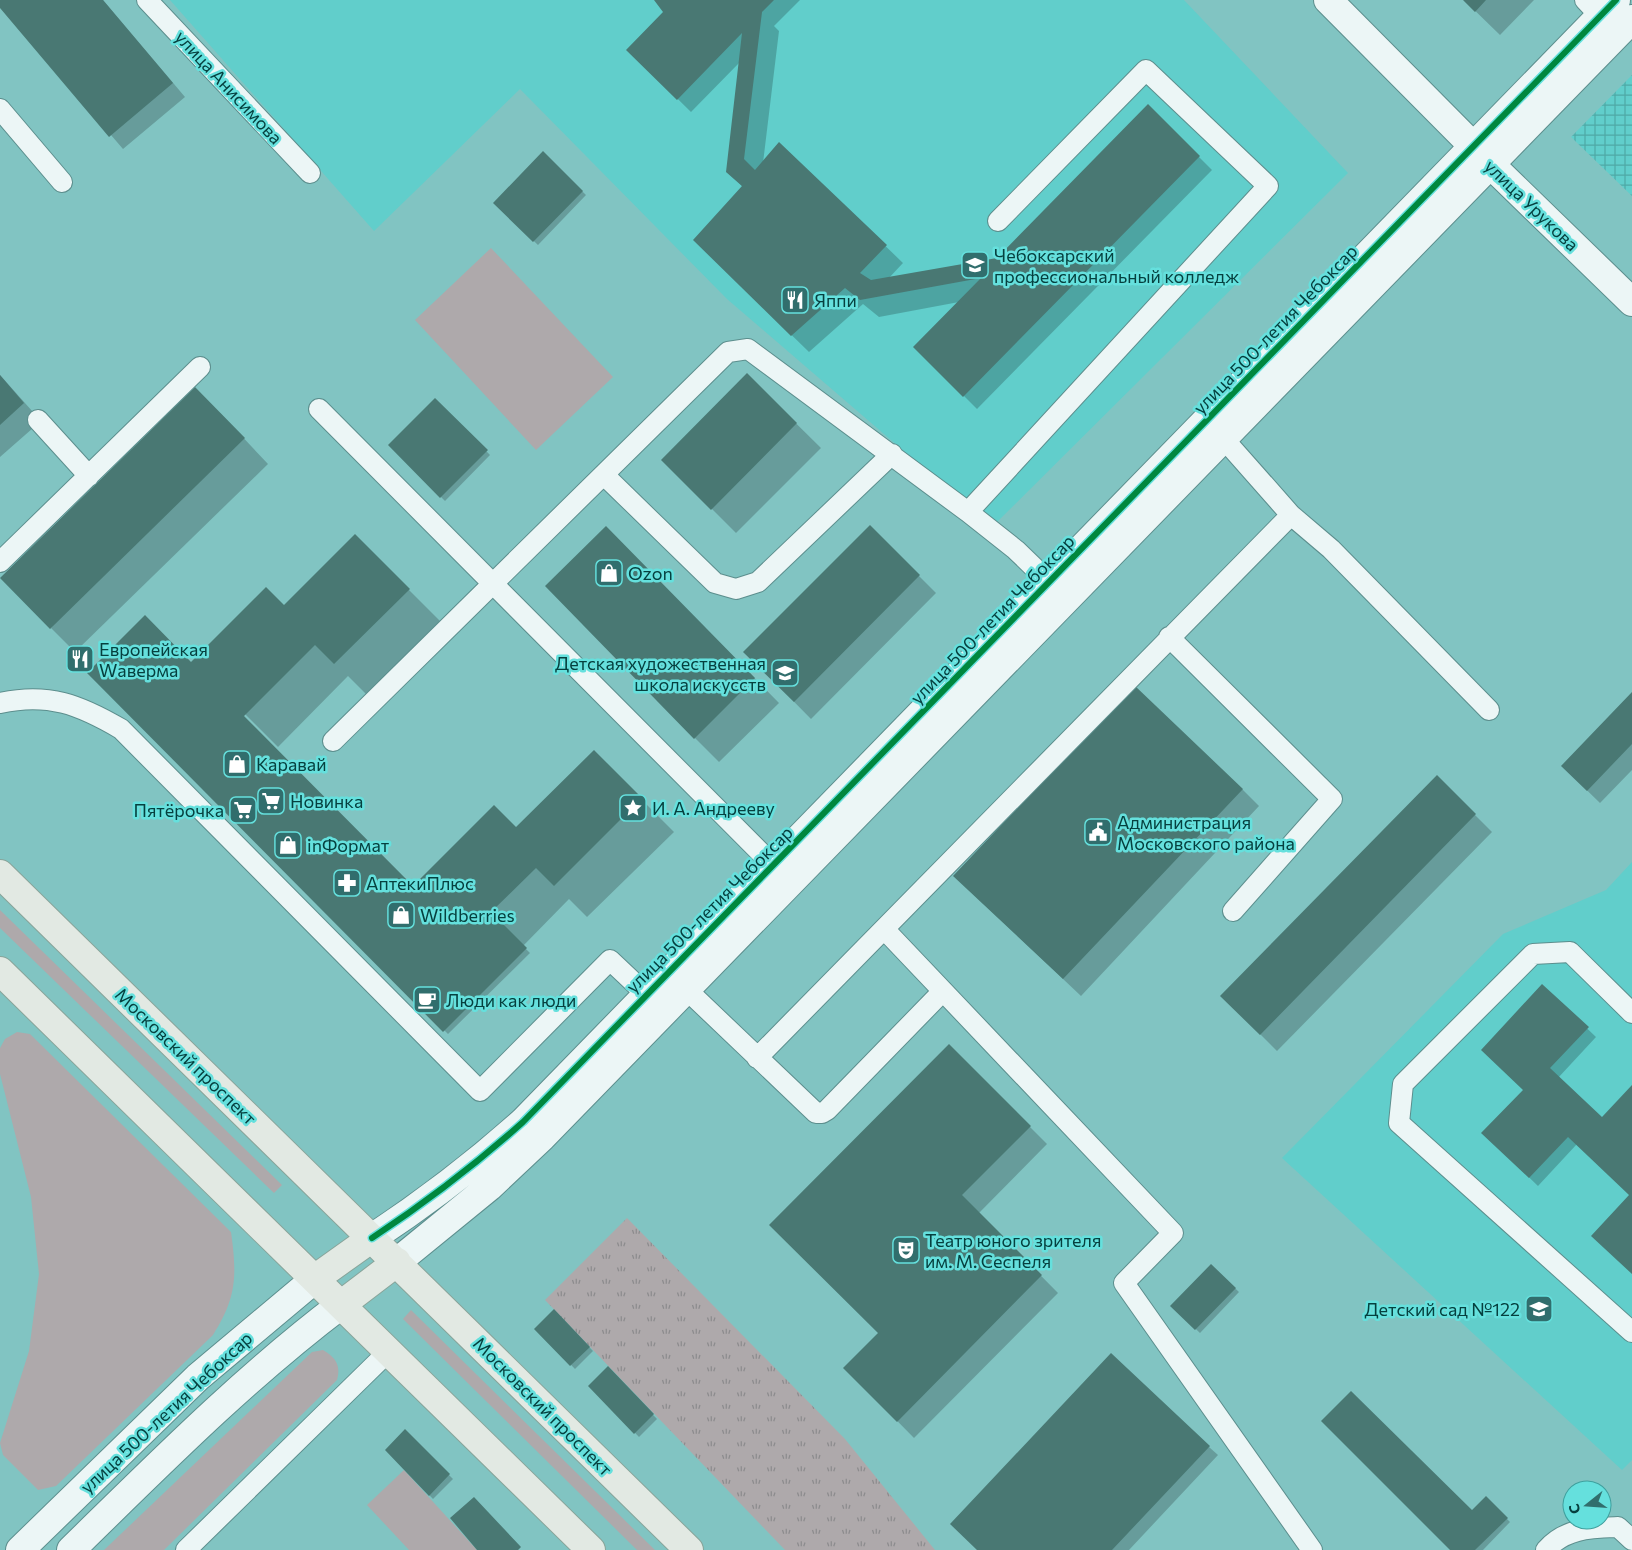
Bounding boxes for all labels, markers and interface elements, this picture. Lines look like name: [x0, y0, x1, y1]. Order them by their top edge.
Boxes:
street label: улица Анисимова: [171, 26, 287, 148]
street label: улица Урукова: [1480, 155, 1584, 255]
street label: улица 500-летия Чебоксар: [1188, 240, 1362, 418]
place label: Чебоксарский профессиональный колледж: [994, 244, 1239, 287]
school or university icon: Чебоксарский профессиональный колледж: [960, 250, 990, 280]
restaurant icon: Яппи: [780, 285, 810, 315]
place label: Яппи: [814, 289, 857, 311]
street label: улица 500-летия Чебоксар: [905, 530, 1079, 708]
shop icon: Ozon: [594, 558, 624, 588]
place label: Ozon: [628, 562, 673, 584]
place label: Европейская Wаверма: [99, 638, 208, 681]
restaurant icon: Европейская Wаверма: [65, 644, 95, 674]
place label: Детская художественная школа искусств: [555, 652, 766, 695]
school or university icon: Детская художественная школа искусств: [770, 658, 800, 688]
shop icon: Каравай: [222, 749, 252, 779]
place label: Каравай: [256, 753, 326, 775]
supermarket icon: Новинка: [256, 786, 286, 816]
place label: Новинка: [290, 790, 363, 812]
place icon: И. А. Андрееву: [618, 793, 648, 823]
supermarket icon: Пятёрочка: [228, 795, 258, 825]
place label: И. А. Андрееву: [652, 797, 775, 819]
place label: Пятёрочка: [133, 799, 224, 821]
place label: Администрация Московского района: [1117, 811, 1295, 854]
public building icon: Администрация Московского района: [1083, 817, 1113, 847]
street label: улица 500-летия Чебоксар: [621, 821, 797, 997]
shop icon: inФормат: [273, 830, 303, 860]
place label: inФормат: [307, 834, 390, 856]
pharmacy icon: АптекиПлюс: [332, 868, 362, 898]
place label: АптекиПлюс: [366, 872, 474, 894]
shop icon: Wildberries: [386, 900, 416, 930]
place label: Wildberries: [420, 904, 515, 926]
street label: Московский проспект: [111, 983, 261, 1129]
cafe icon: Люди как люди: [412, 985, 442, 1015]
place label: Люди как люди: [446, 989, 576, 1011]
place label: Театр юного зрителя им. М. Сеспеля: [925, 1229, 1101, 1272]
theatre icon: Театр юного зрителя им. М. Сеспеля: [891, 1235, 921, 1265]
school or university icon: Детский сад №122: [1524, 1294, 1554, 1324]
place label: Детский сад №122: [1364, 1298, 1520, 1320]
street label: улица 500-летия Чебоксар: [75, 1327, 257, 1497]
street label: Московский проспект: [469, 1332, 617, 1480]
north arrow: [1562, 1480, 1612, 1530]
text: С: [1565, 1502, 1584, 1516]

